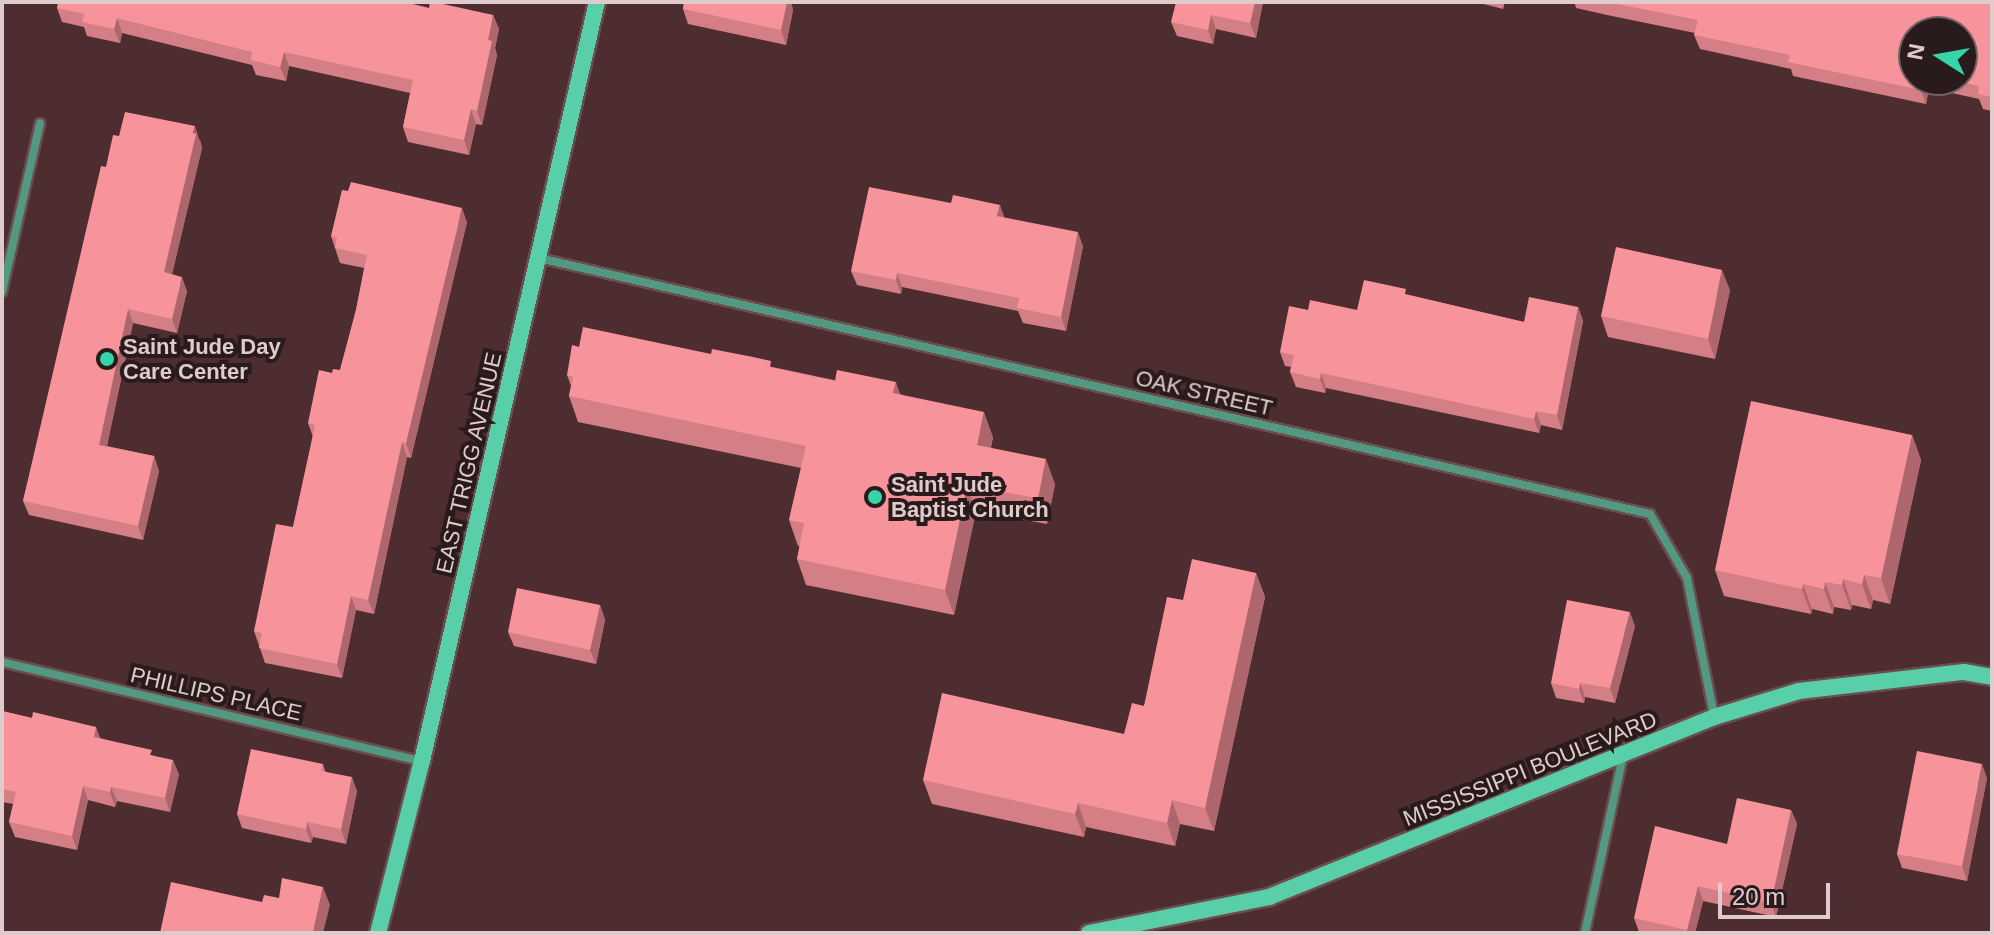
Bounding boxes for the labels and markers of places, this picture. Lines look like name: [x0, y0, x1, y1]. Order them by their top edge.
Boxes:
place label: Saint Jude Day Care Center: [123, 333, 281, 384]
marker: Saint Jude Day Care Center: [98, 350, 116, 368]
place label: Saint Jude Baptist Church: [891, 471, 1049, 522]
marker: Saint Jude Baptist Church: [866, 488, 884, 506]

